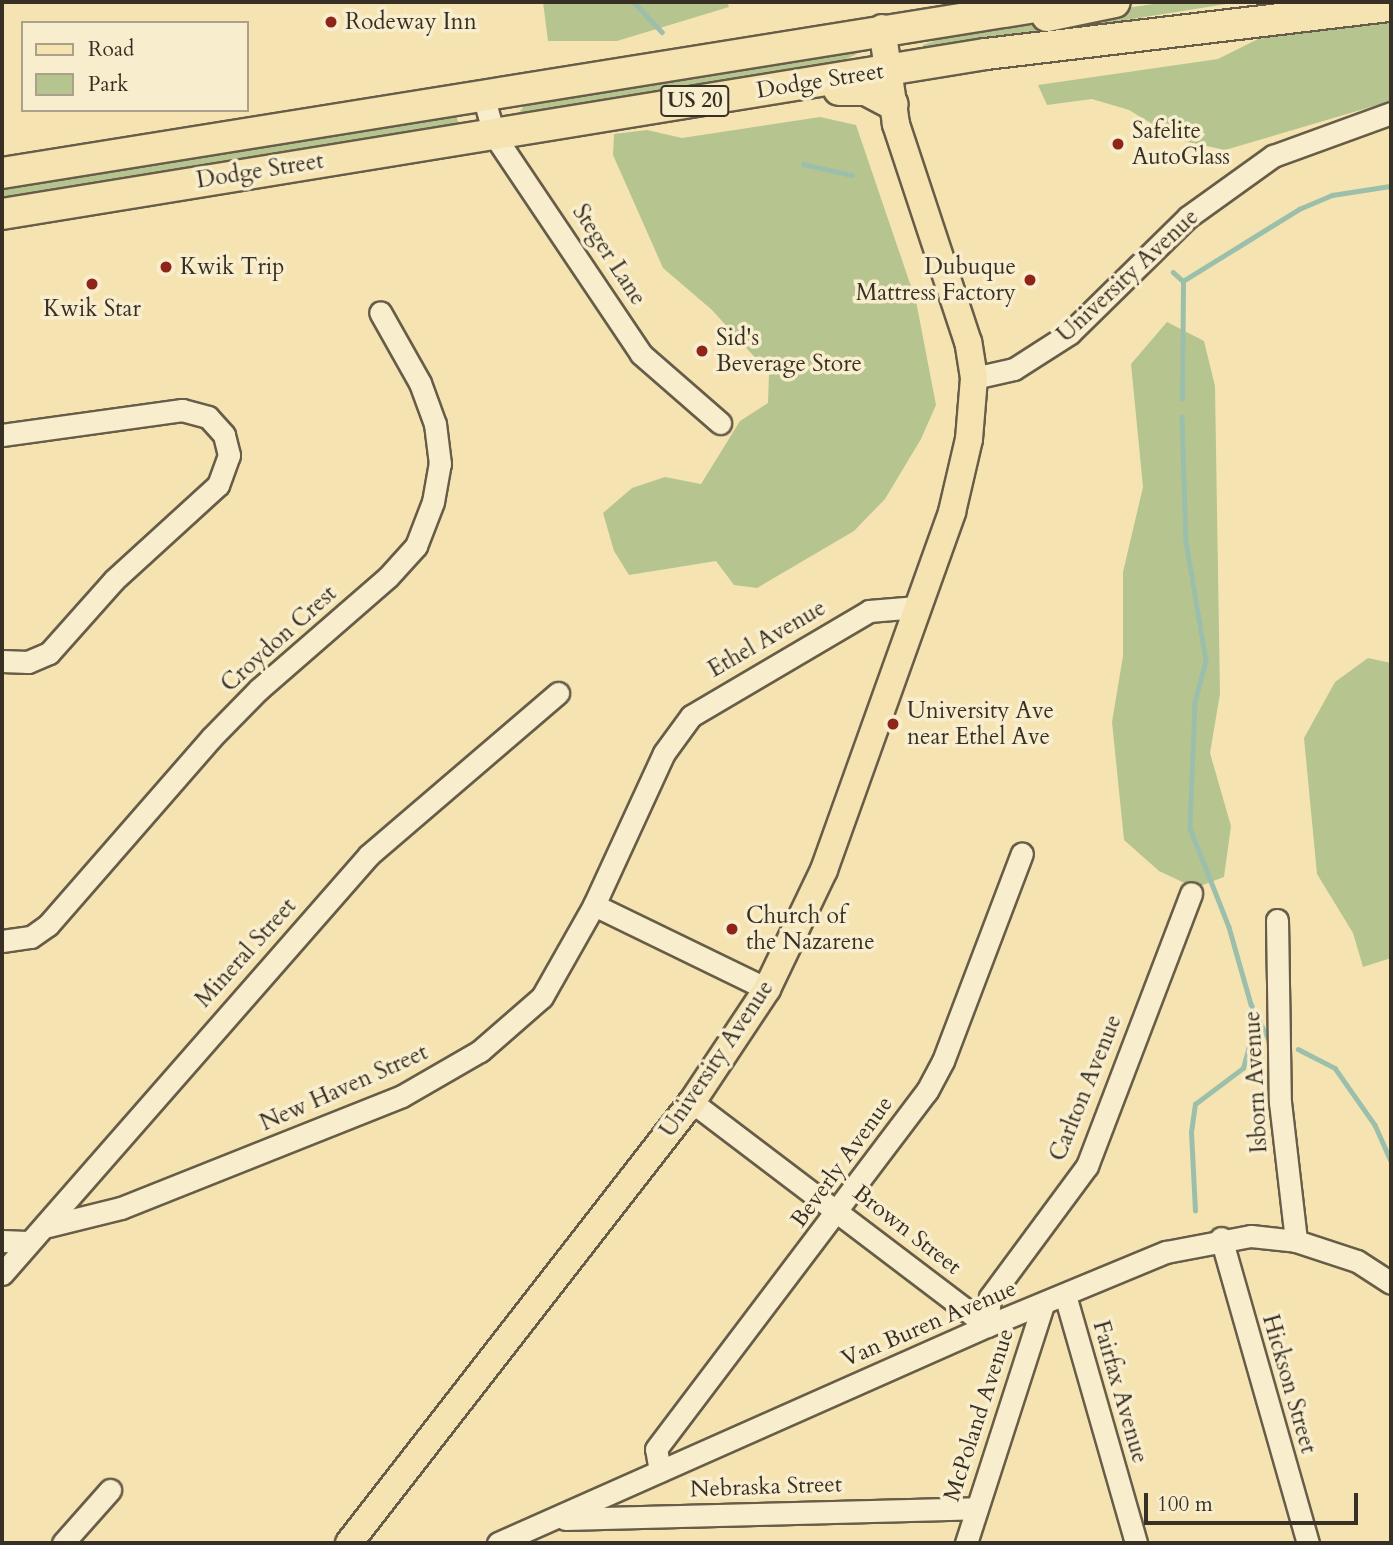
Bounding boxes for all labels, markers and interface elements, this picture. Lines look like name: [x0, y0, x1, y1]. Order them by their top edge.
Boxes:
place label: Rodeway Inn: [345, 8, 477, 36]
marker: Rodeway Inn: [323, 14, 339, 30]
legend: [21, 21, 248, 112]
text: Road: [88, 35, 134, 64]
street label: Dodge Street: [755, 57, 885, 105]
text: Park: [88, 70, 128, 99]
road number: US 20: [660, 84, 730, 119]
place label: Safelite AutoGlass: [1132, 117, 1230, 171]
marker: Safelite AutoGlass: [1110, 136, 1126, 152]
street label: Dodge Street: [195, 147, 325, 195]
street label: Steger Lane: [566, 199, 652, 311]
street label: University Avenue: [1052, 203, 1204, 349]
place label: Kwik Trip: [180, 253, 284, 281]
place label: Dubuque Mattress Factory: [856, 253, 1016, 307]
marker: Kwik Trip: [158, 259, 174, 275]
marker: Dubuque Mattress Factory: [1022, 272, 1038, 288]
marker: Kwik Star: [84, 276, 100, 292]
place label: Kwik Star: [43, 295, 141, 323]
place label: Sid's Beverage Store: [716, 324, 862, 378]
marker: Sid's Beverage Store: [694, 343, 710, 359]
street label: Croydon Crest: [216, 580, 342, 698]
street label: Ethel Avenue: [703, 594, 831, 684]
place label: University Ave near Ethel Ave: [907, 697, 1054, 751]
marker: University Ave near Ethel Ave: [885, 716, 901, 732]
street label: Mineral Street: [190, 893, 302, 1013]
place label: Church of the Nazarene: [746, 902, 875, 956]
marker: Church of the Nazarene: [724, 921, 740, 937]
street label: University Avenue: [654, 975, 780, 1143]
street label: Isborn Avenue: [1238, 1010, 1274, 1154]
street label: Carlton Avenue: [1044, 1011, 1128, 1165]
street label: New Haven Street: [256, 1039, 432, 1137]
street label: Beverly Avenue: [785, 1091, 899, 1233]
street label: Brown Street: [847, 1179, 967, 1281]
street label: Van Buren Avenue: [838, 1275, 1020, 1373]
street label: Hickson Street: [1256, 1311, 1322, 1457]
street label: Fairfax Avenue: [1086, 1318, 1154, 1466]
street label: McPoland Avenue: [938, 1325, 1020, 1505]
street label: Nebraska Street: [689, 1471, 843, 1503]
scale bar: [1148, 1478, 1362, 1522]
text: 100 m: [1157, 1490, 1213, 1519]

